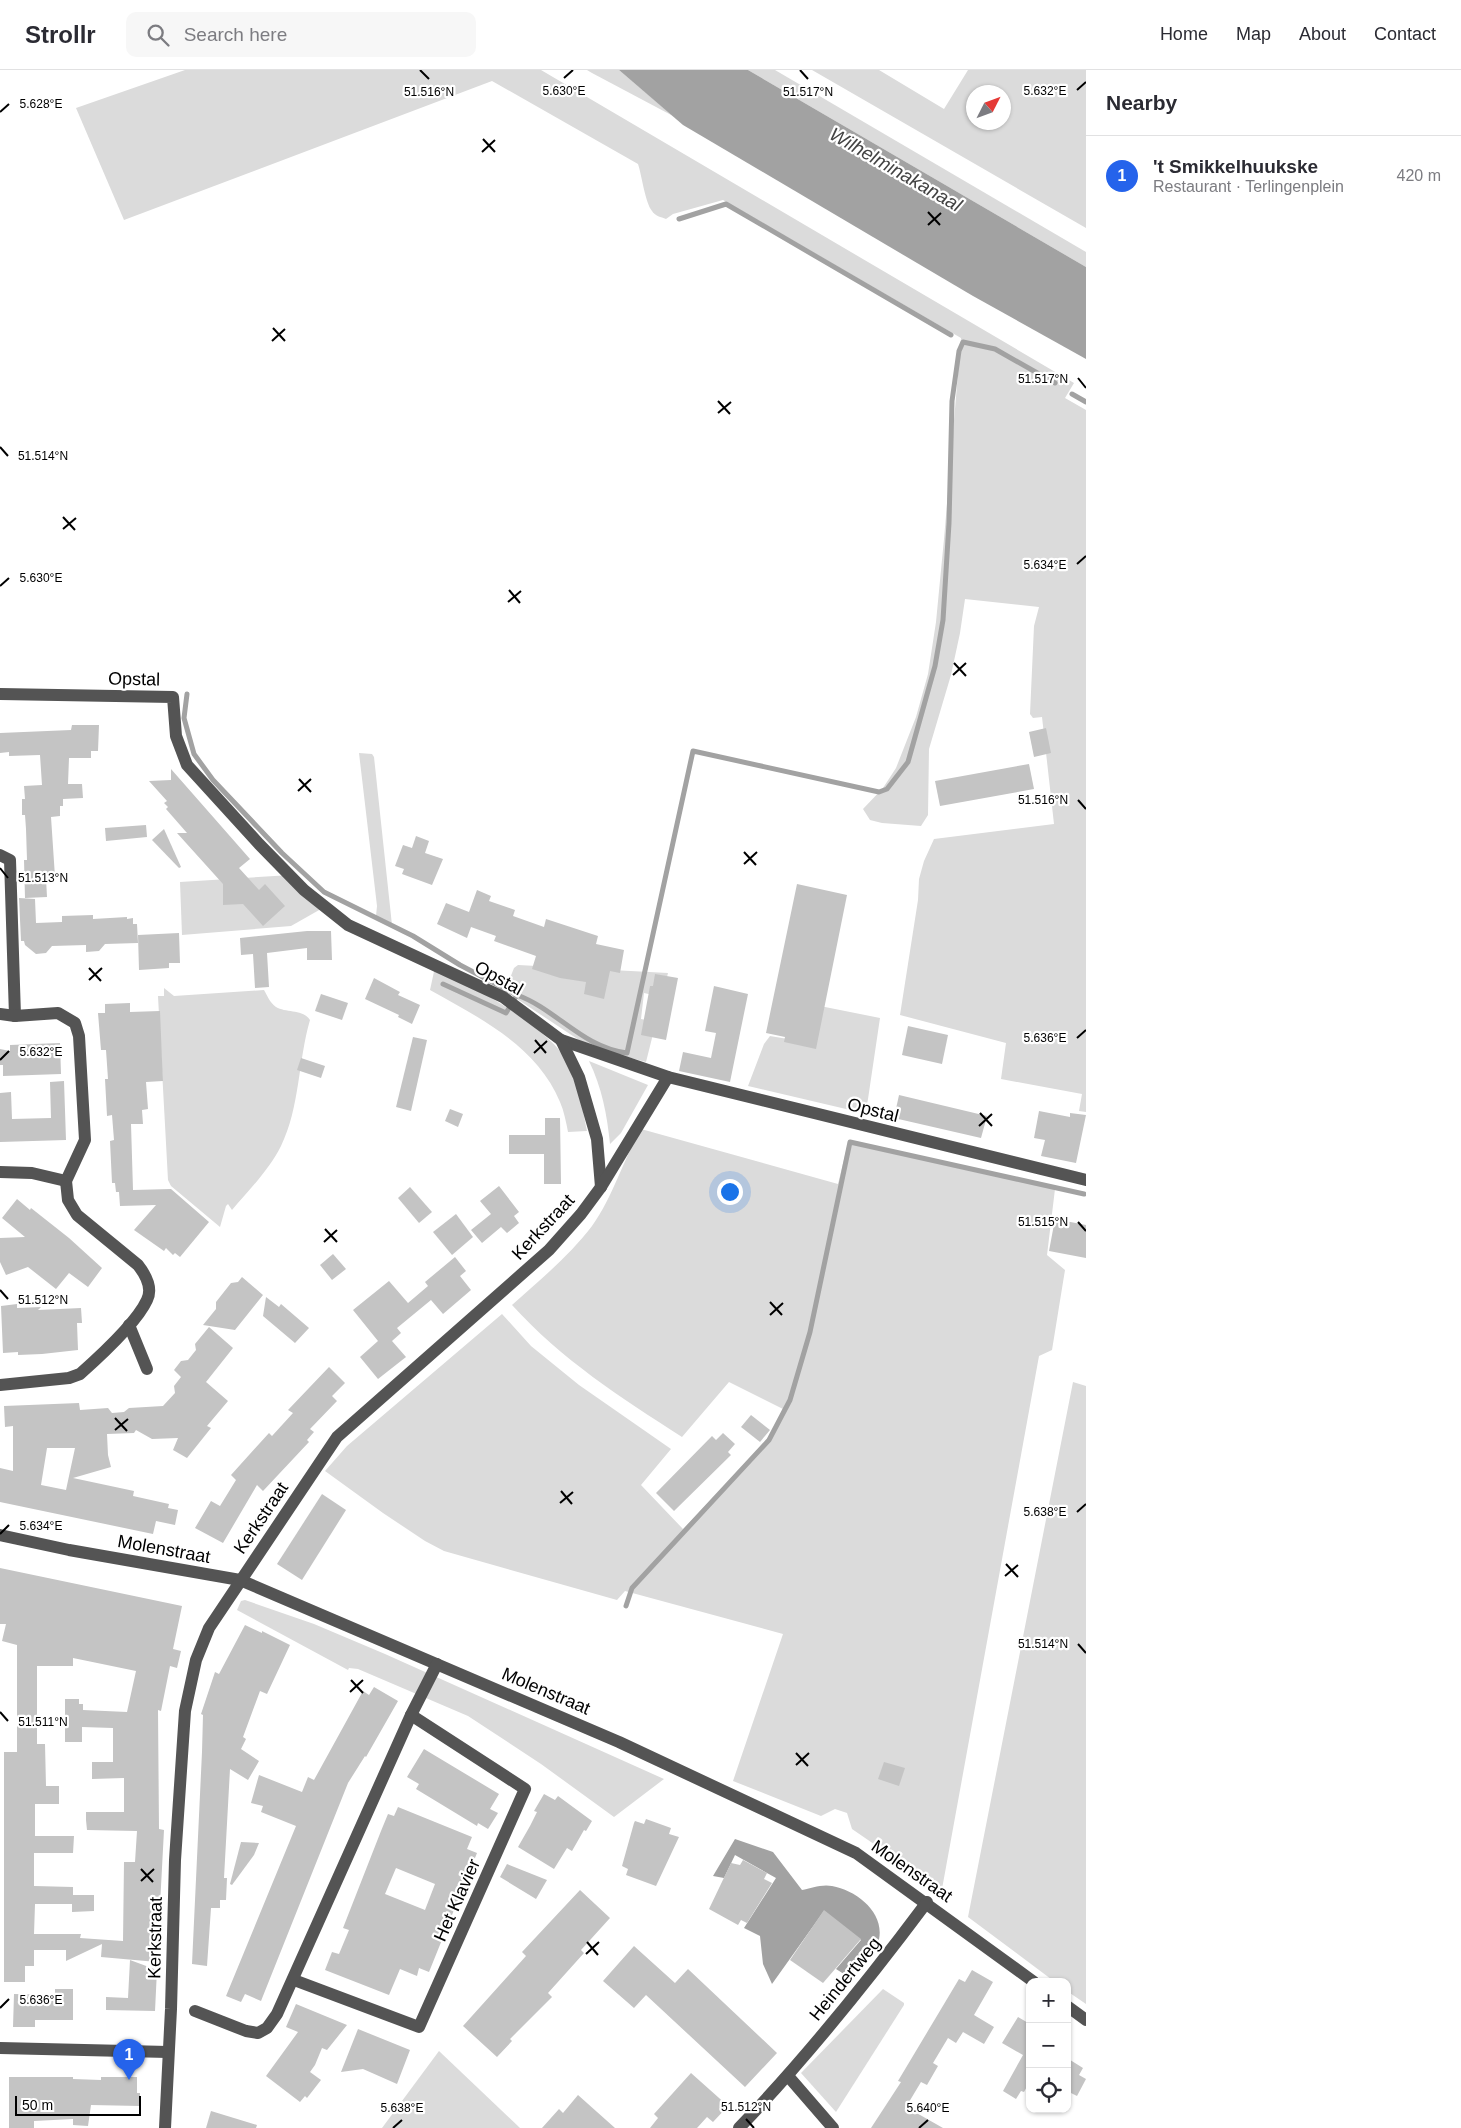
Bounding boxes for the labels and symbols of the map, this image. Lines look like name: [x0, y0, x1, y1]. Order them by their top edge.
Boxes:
text: 5.630°E: [543, 84, 585, 98]
text: 5.632°E: [1024, 84, 1066, 98]
text: 51.516°N: [404, 85, 454, 99]
text: 51.517°N: [783, 85, 833, 99]
north arrow: [966, 85, 1011, 130]
text: 5.628°E: [20, 97, 62, 111]
water label: Wilhelminakanaal: [826, 123, 966, 216]
text: 51.517°N: [1018, 372, 1068, 386]
text: 51.514°N: [18, 449, 68, 463]
text: 5.634°E: [1024, 558, 1066, 572]
text: 5.630°E: [20, 571, 62, 585]
street label: Opstal: [108, 669, 160, 689]
text: 51.516°N: [1018, 793, 1068, 807]
text: 51.513°N: [18, 871, 68, 885]
street label: Opstal: [471, 957, 527, 999]
text: 5.636°E: [1024, 1031, 1066, 1045]
text: 5.632°E: [20, 1045, 62, 1059]
street label: Opstal: [845, 1094, 901, 1126]
your location: [717, 1179, 743, 1205]
street label: Kerkstraat: [508, 1190, 578, 1264]
text: 51.515°N: [1018, 1215, 1068, 1229]
text: 51.512°N: [18, 1293, 68, 1307]
street label: Kerkstraat: [230, 1478, 292, 1558]
text: 5.638°E: [1024, 1505, 1066, 1519]
text: 5.634°E: [20, 1519, 62, 1533]
street label: Molenstraat: [116, 1531, 212, 1567]
text: 51.514°N: [1018, 1637, 1068, 1651]
street label: Molenstraat: [499, 1663, 593, 1719]
text: 51.511°N: [18, 1715, 68, 1729]
street label: Molenstraat: [868, 1836, 956, 1906]
street label: Het Klavier: [430, 1856, 484, 1944]
street label: Kerkstraat: [144, 1897, 166, 1979]
street label: Heindertweg: [805, 1933, 885, 2025]
text: 5.636°E: [20, 1993, 62, 2007]
pin: 1: [113, 2039, 145, 2080]
scale bar: [15, 2093, 141, 2116]
text: 51.512°N: [721, 2100, 771, 2114]
text: 5.638°E: [381, 2101, 423, 2115]
text: 5.640°E: [907, 2101, 949, 2115]

